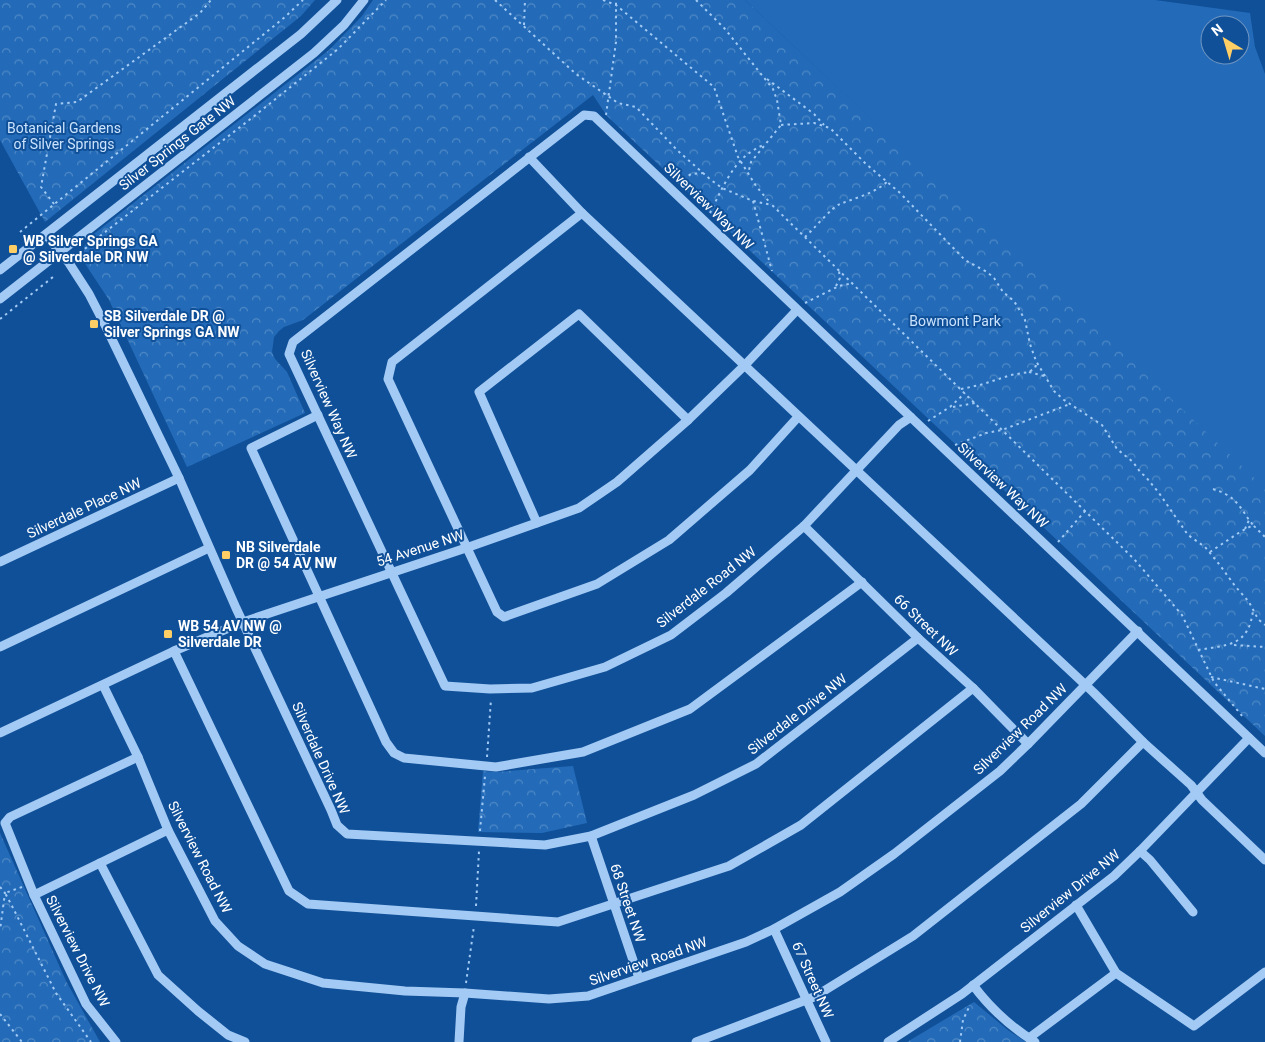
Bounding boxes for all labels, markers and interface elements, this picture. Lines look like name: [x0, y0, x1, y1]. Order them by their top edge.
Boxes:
north arrow: [1200, 15, 1250, 65]
text: N: [1208, 20, 1226, 39]
street label: Silver Springs Gate NW: [116, 92, 239, 193]
park label: Botanical Gardens of Silver Springs: [7, 120, 121, 152]
street label: Silverview Way NW: [661, 159, 757, 253]
place label: WB Silver Springs GA @ Silverdale DR NW: [23, 233, 158, 265]
marker: WB Silver Springs GA @ Silverdale DR NW: [7, 243, 19, 255]
place label: SB Silverdale DR @ Silver Springs GA NW: [104, 308, 240, 340]
park label: Bowmont Park: [909, 313, 1002, 329]
marker: SB Silverdale DR @ Silver Springs GA NW: [88, 318, 100, 330]
street label: Silverview Way NW: [298, 347, 361, 462]
street label: Silverview Way NW: [954, 439, 1052, 531]
street label: Silverdale Place NW: [24, 474, 144, 541]
street label: 54 Avenue NW: [374, 526, 466, 570]
place label: NB Silverdale DR @ 54 AV NW: [236, 539, 337, 571]
street label: Silverdale Road NW: [653, 543, 759, 631]
marker: NB Silverdale DR @ 54 AV NW: [220, 549, 232, 561]
street label: 66 Street NW: [891, 591, 961, 660]
place label: WB 54 AV NW @ Silverdale DR: [178, 618, 282, 650]
marker: WB 54 AV NW @ Silverdale DR: [162, 628, 174, 640]
street label: Silverdale Drive NW: [744, 670, 850, 758]
street label: Silverview Road NW: [970, 680, 1070, 778]
street label: Silverdale Drive NW: [289, 699, 353, 817]
street label: Silverview Road NW: [165, 798, 235, 916]
street label: Silverview Drive NW: [1017, 846, 1123, 936]
street label: 68 Street NW: [607, 862, 649, 945]
street label: Silverview Drive NW: [43, 893, 113, 1010]
street label: Silverview Road NW: [587, 933, 710, 989]
street label: 67 Street NW: [789, 939, 837, 1021]

